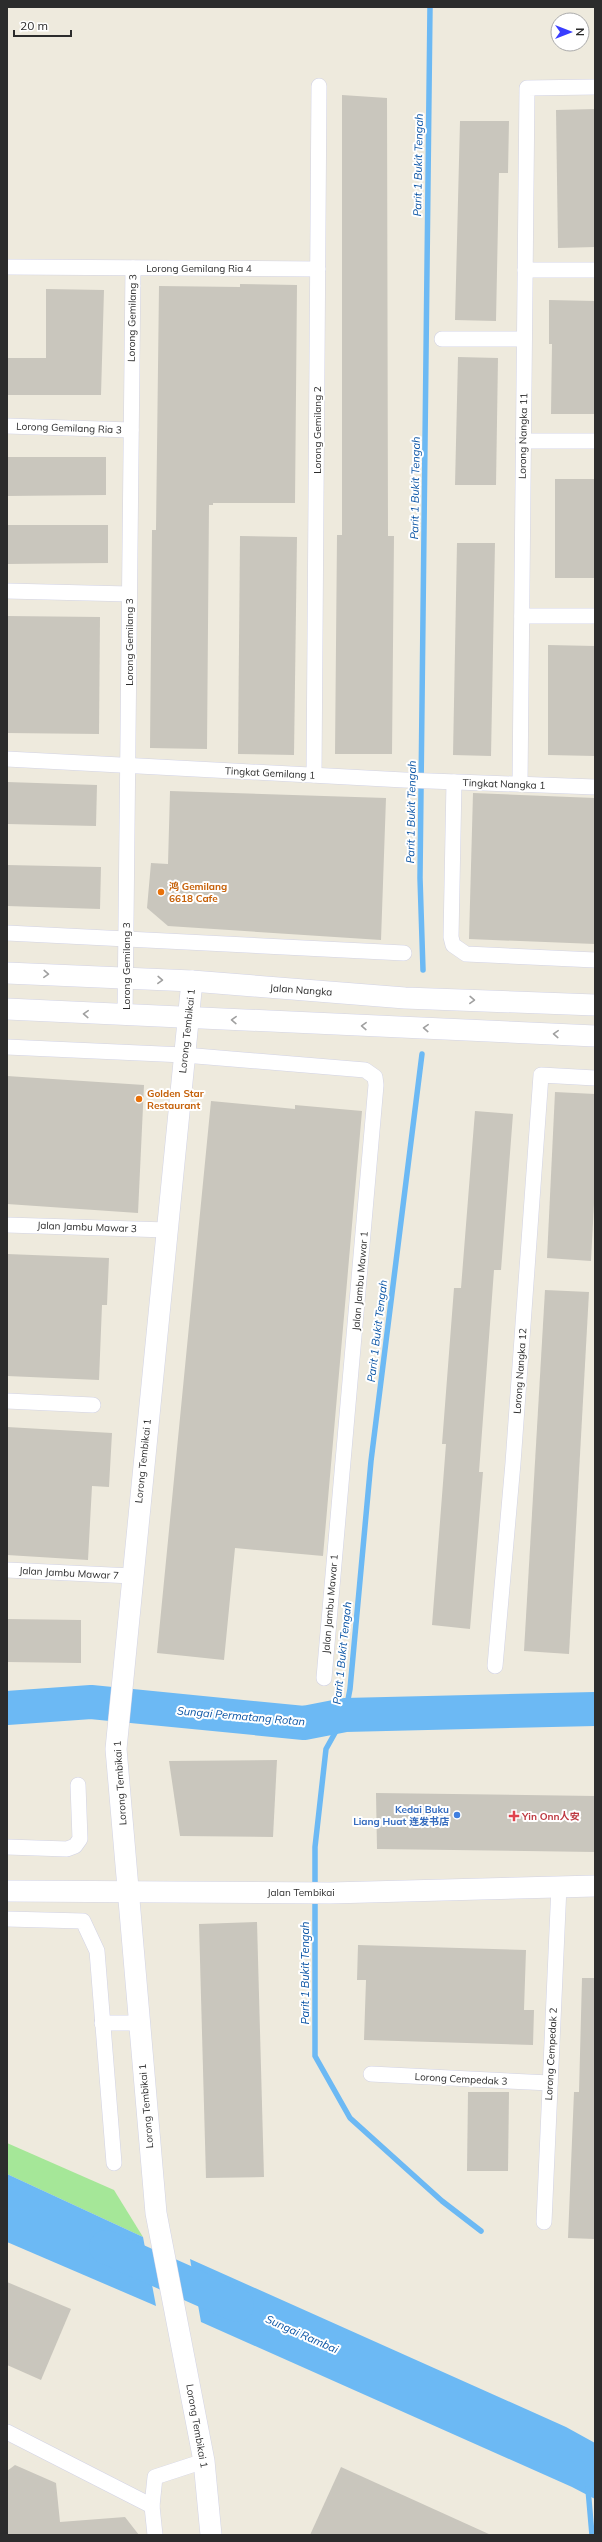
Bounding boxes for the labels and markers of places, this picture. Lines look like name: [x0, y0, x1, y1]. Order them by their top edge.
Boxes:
place label: 鸿 Gemilang 6618 Cafe: [169, 880, 227, 905]
marker: 鸿 Gemilang 6618 Cafe: [156, 887, 166, 897]
place label: Golden Star Restaurant: [147, 1087, 204, 1112]
marker: Golden Star Restaurant: [134, 1094, 144, 1104]
place label: Kedai Buku Liang Huat 连发书店: [353, 1803, 449, 1828]
marker: Kedai Buku Liang Huat 连发书店: [452, 1810, 462, 1820]
place label: Yin Onn人安: [521, 1810, 580, 1823]
marker: Yin Onn人安: [509, 1811, 519, 1821]

